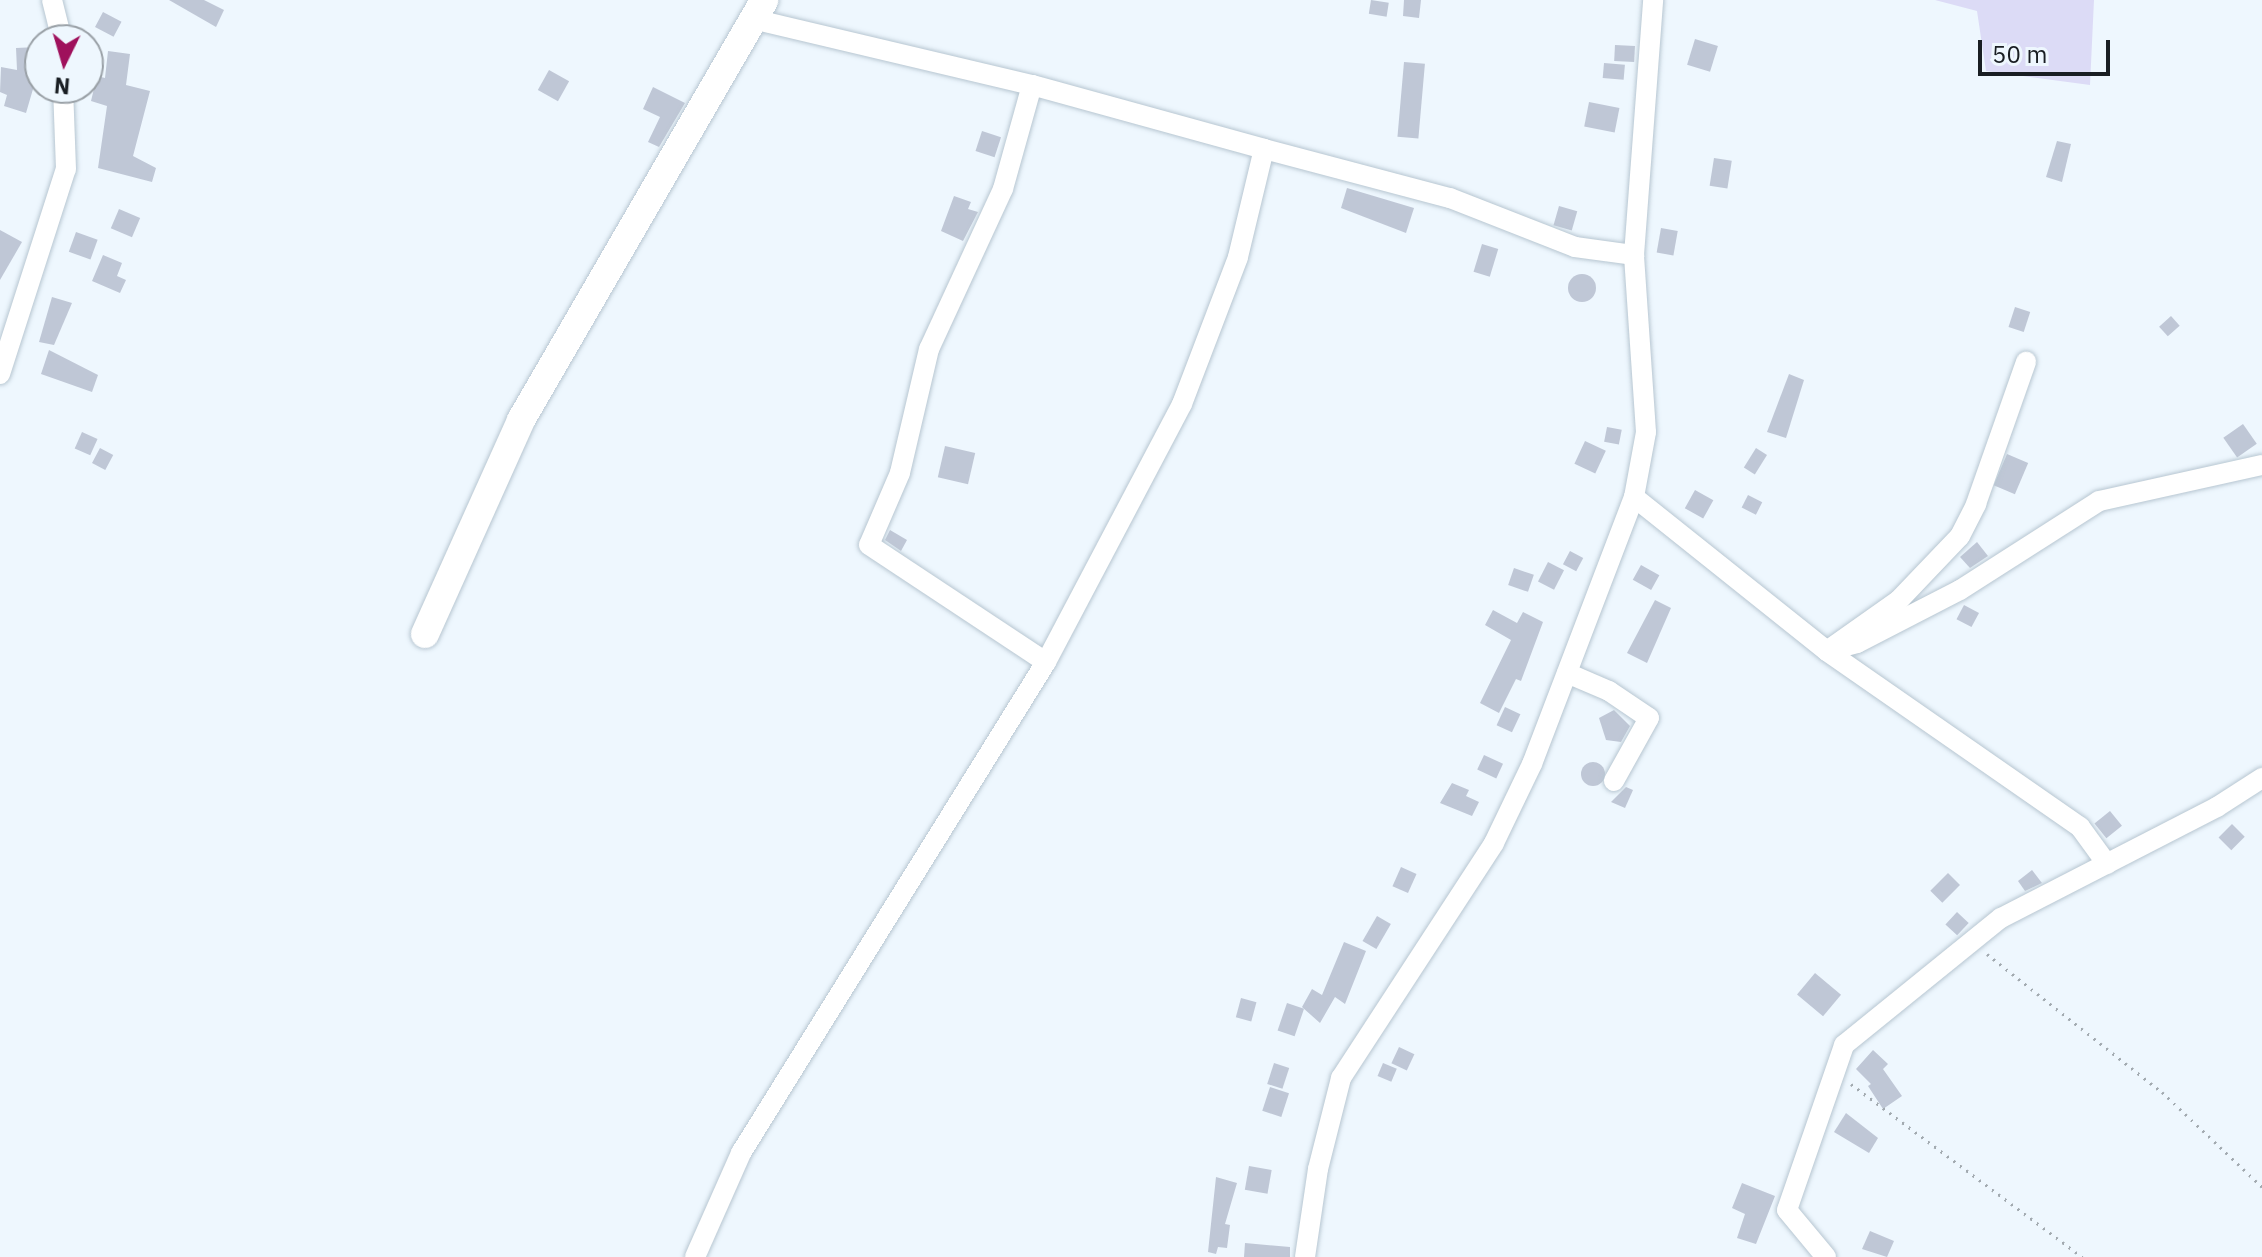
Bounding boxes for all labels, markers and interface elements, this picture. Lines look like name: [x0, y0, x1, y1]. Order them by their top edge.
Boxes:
north arrow: [24, 24, 104, 104]
scale bar: [1982, 24, 2114, 74]
text: 50 m: [1992, 38, 2047, 70]
text: N: [53, 71, 71, 102]

